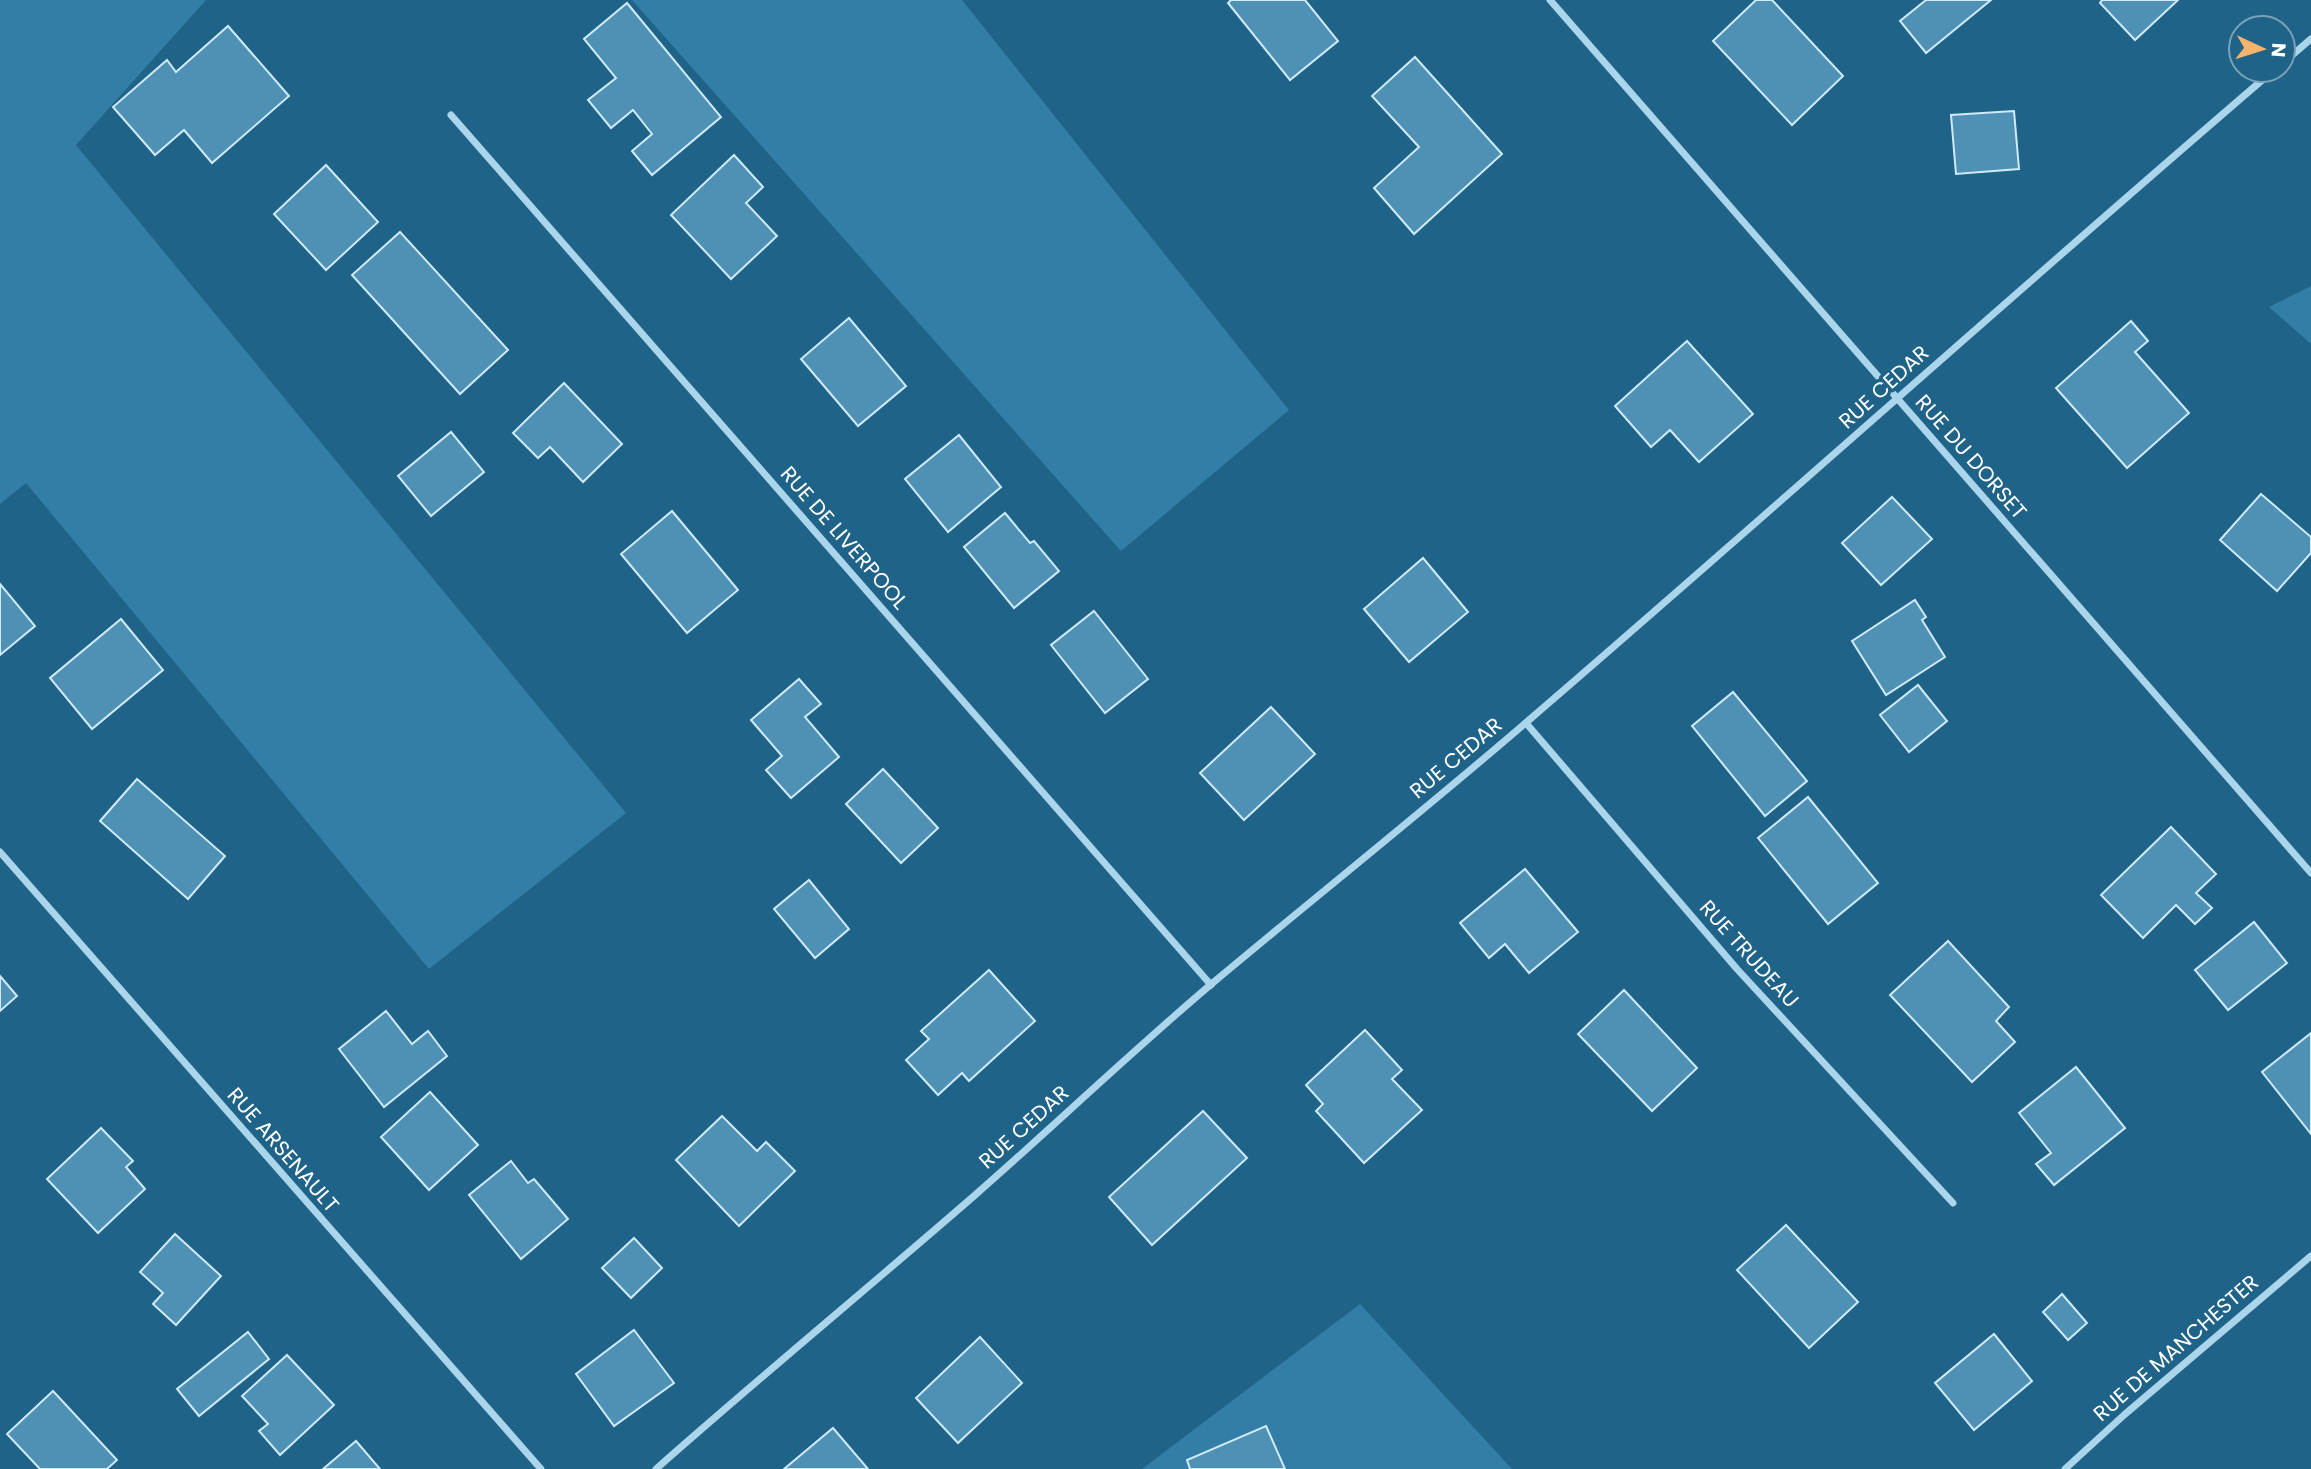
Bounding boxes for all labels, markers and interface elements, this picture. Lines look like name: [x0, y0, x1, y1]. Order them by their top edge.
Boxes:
north arrow: [2227, 14, 2297, 84]
text: N: [2264, 42, 2292, 58]
street label: RUE CEDAR: [1832, 338, 1935, 435]
street label: RUE DU DORSET: [1909, 388, 2034, 525]
street label: RUE DE LIVERPOOL: [774, 460, 915, 615]
street label: RUE CEDAR: [1403, 710, 1508, 805]
street label: RUE TRUDEAU: [1693, 894, 1806, 1014]
street label: RUE CEDAR: [972, 1078, 1075, 1175]
street label: RUE ARSENAULT: [221, 1081, 346, 1218]
street label: RUE DE MANCHESTER: [2087, 1268, 2265, 1428]

